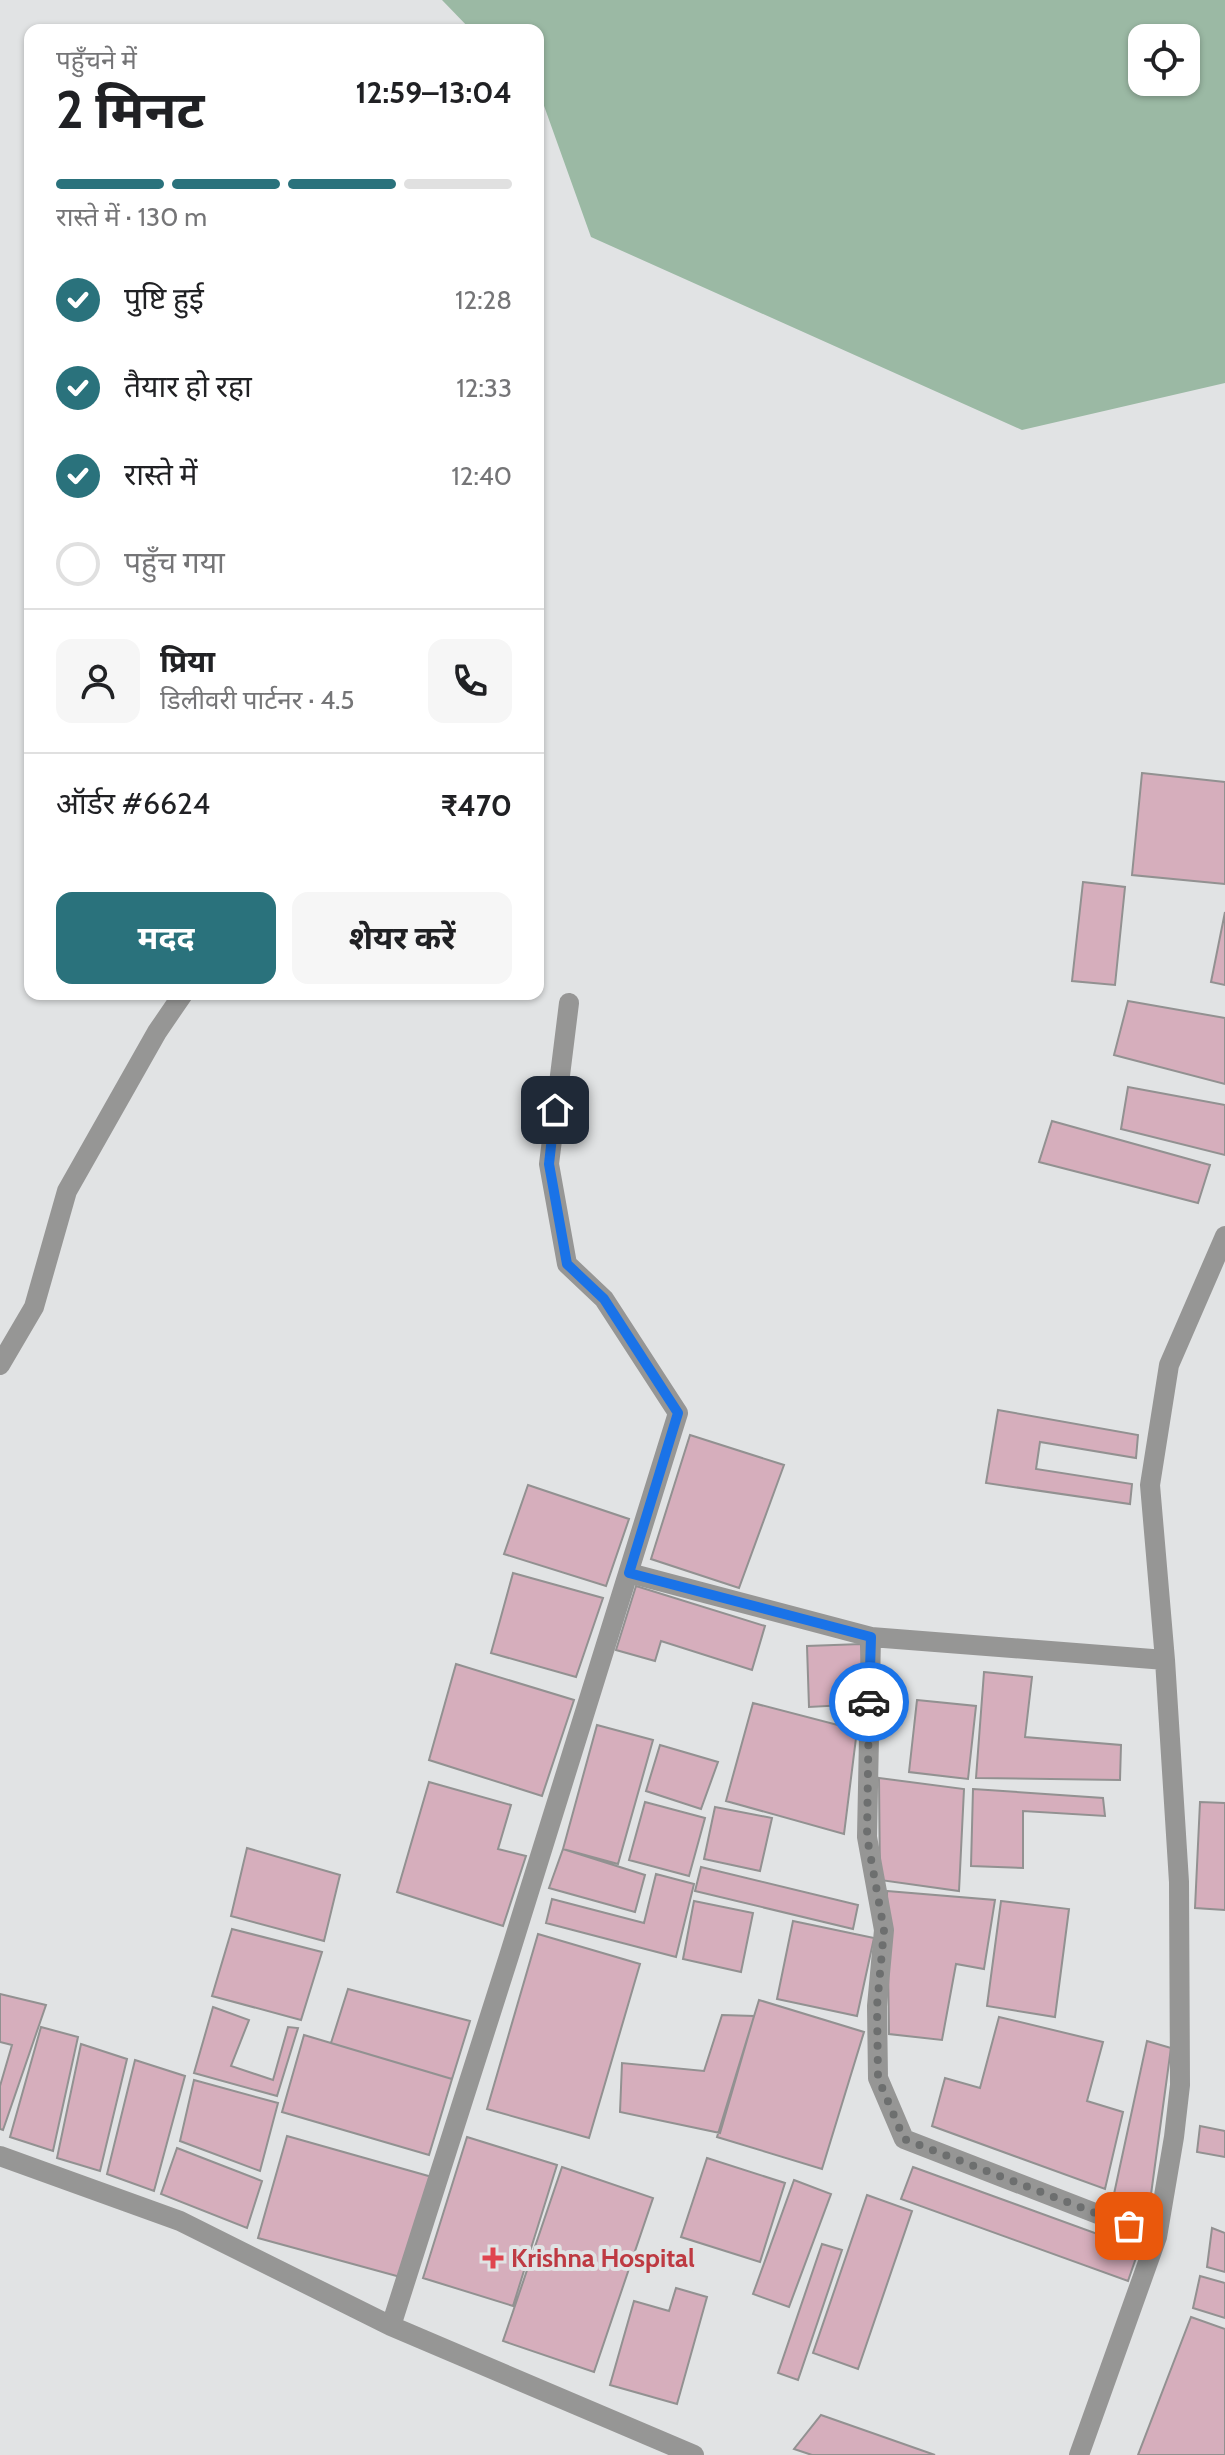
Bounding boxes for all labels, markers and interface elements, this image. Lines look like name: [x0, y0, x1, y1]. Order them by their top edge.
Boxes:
map controls: [1128, 24, 1200, 96]
button: locate: [1128, 24, 1200, 96]
text: पहुँचने में: [56, 44, 137, 76]
text: 12:59–13:04: [356, 74, 512, 111]
text: 2 मिनट: [56, 78, 204, 141]
text: रास्ते में · 130 m: [56, 201, 207, 233]
icon: check: [56, 278, 100, 322]
text: पुष्टि हुई: [124, 280, 204, 317]
text: 12:28: [455, 284, 512, 316]
icon: check: [56, 366, 100, 410]
text: तैयार हो रहा: [124, 368, 252, 405]
text: 12:33: [456, 372, 512, 404]
icon: check: [56, 454, 100, 498]
text: रास्ते में: [124, 456, 198, 493]
text: 12:40: [451, 460, 512, 492]
text: पहुँच गया: [124, 544, 225, 581]
button: person: [56, 639, 140, 723]
button: phone: [428, 639, 512, 723]
text: प्रिया: [160, 643, 215, 680]
text: डिलीवरी पार्टनर · 4.5: [160, 684, 354, 716]
text: ऑर्डर #6624: [56, 785, 210, 822]
text: ₹470: [441, 787, 512, 824]
button: मदद: [56, 892, 276, 984]
button: शेयर करें: [292, 892, 512, 984]
pin: [521, 1076, 589, 1144]
icon: home: [533, 1088, 577, 1132]
courier: [829, 1662, 909, 1742]
icon: car: [847, 1680, 891, 1724]
pin: [1095, 2192, 1163, 2260]
icon: bag: [1107, 2204, 1151, 2248]
place label: Krishna Hospital: [511, 2242, 695, 2274]
marker: Krishna Hospital: [482, 2247, 504, 2269]

